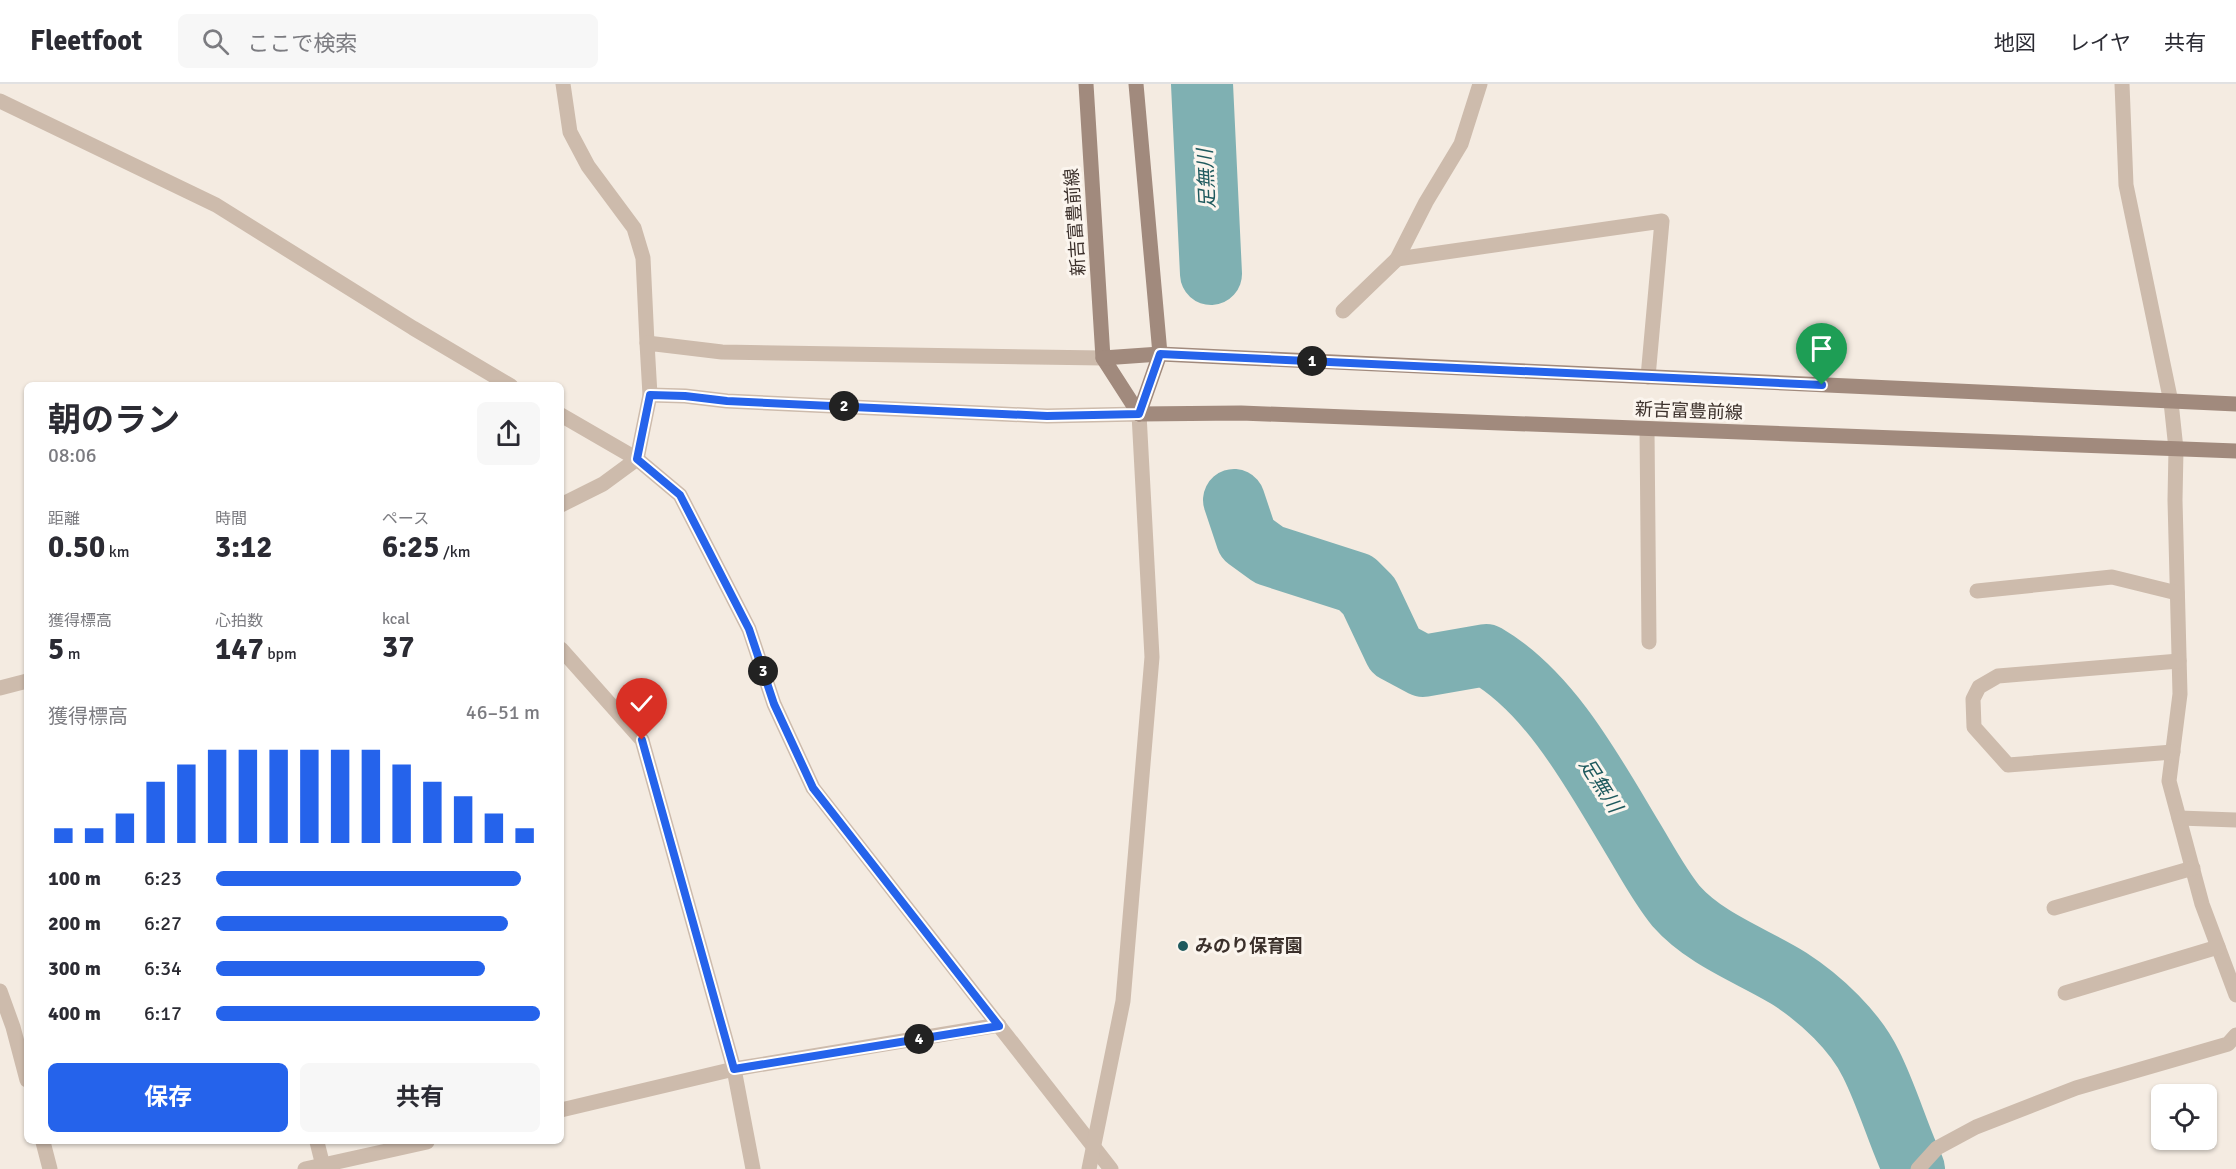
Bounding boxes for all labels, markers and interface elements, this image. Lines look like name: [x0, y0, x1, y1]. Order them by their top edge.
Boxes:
search box: [178, 14, 598, 68]
text: Fleetfoot: [30, 24, 142, 58]
icon: search: [199, 25, 232, 58]
text: ここで検索: [247, 30, 357, 57]
text: 地図: [1994, 30, 2036, 56]
text: レイヤ: [2069, 30, 2131, 56]
text: 共有: [2164, 30, 2206, 56]
water label: 足無川: [1192, 146, 1221, 210]
street label: 新吉富豊前線: [1060, 167, 1090, 277]
pin: [1796, 323, 1847, 385]
icon: arrive: [1805, 332, 1838, 365]
pin: 1: [1297, 346, 1327, 376]
text: 1: [1308, 351, 1316, 371]
pin: 2: [829, 391, 859, 421]
text: 2: [840, 396, 848, 416]
street label: 新吉富豊前線: [1635, 398, 1743, 424]
text: 朝のラン: [48, 400, 180, 441]
button: share: [477, 402, 540, 465]
text: 08:06: [48, 443, 97, 468]
text: 距離: [48, 509, 80, 529]
text: 時間: [215, 509, 247, 529]
text: ペース: [382, 509, 429, 529]
text: 0.50: [48, 529, 105, 566]
text: 3:12: [215, 529, 272, 566]
text: 6:25: [382, 529, 439, 566]
text: km: [105, 542, 130, 562]
text: /km: [439, 542, 471, 562]
text: kcal: [382, 609, 410, 629]
text: 獲得標高: [48, 611, 112, 631]
text: 心拍数: [215, 611, 263, 631]
text: 37: [382, 629, 414, 666]
text: 5: [48, 631, 64, 668]
text: 147: [215, 631, 264, 668]
text: m: [64, 644, 80, 664]
text: bpm: [264, 644, 297, 664]
pin: 3: [748, 656, 778, 686]
text: 3: [759, 661, 767, 681]
pin: [616, 678, 667, 740]
icon: check: [625, 687, 658, 720]
text: 46–51 m: [466, 700, 540, 725]
text: 獲得標高: [48, 704, 128, 729]
water label: 足無川: [1574, 753, 1628, 819]
text: 100 m: [48, 866, 101, 891]
text: 6:23: [144, 866, 182, 891]
text: 200 m: [48, 911, 101, 936]
text: 6:27: [144, 911, 182, 936]
place label: みのり保育園: [1195, 935, 1303, 957]
marker: みのり保育園: [1176, 939, 1190, 953]
text: 300 m: [48, 956, 101, 981]
text: 6:34: [144, 956, 182, 981]
text: 400 m: [48, 1001, 101, 1026]
text: 6:17: [144, 1001, 182, 1026]
pin: 4: [904, 1024, 934, 1054]
text: 4: [915, 1029, 923, 1049]
button: 保存: [48, 1063, 288, 1132]
button: 共有: [300, 1063, 540, 1132]
map controls: [2151, 1084, 2217, 1150]
button: locate: [2151, 1084, 2217, 1150]

